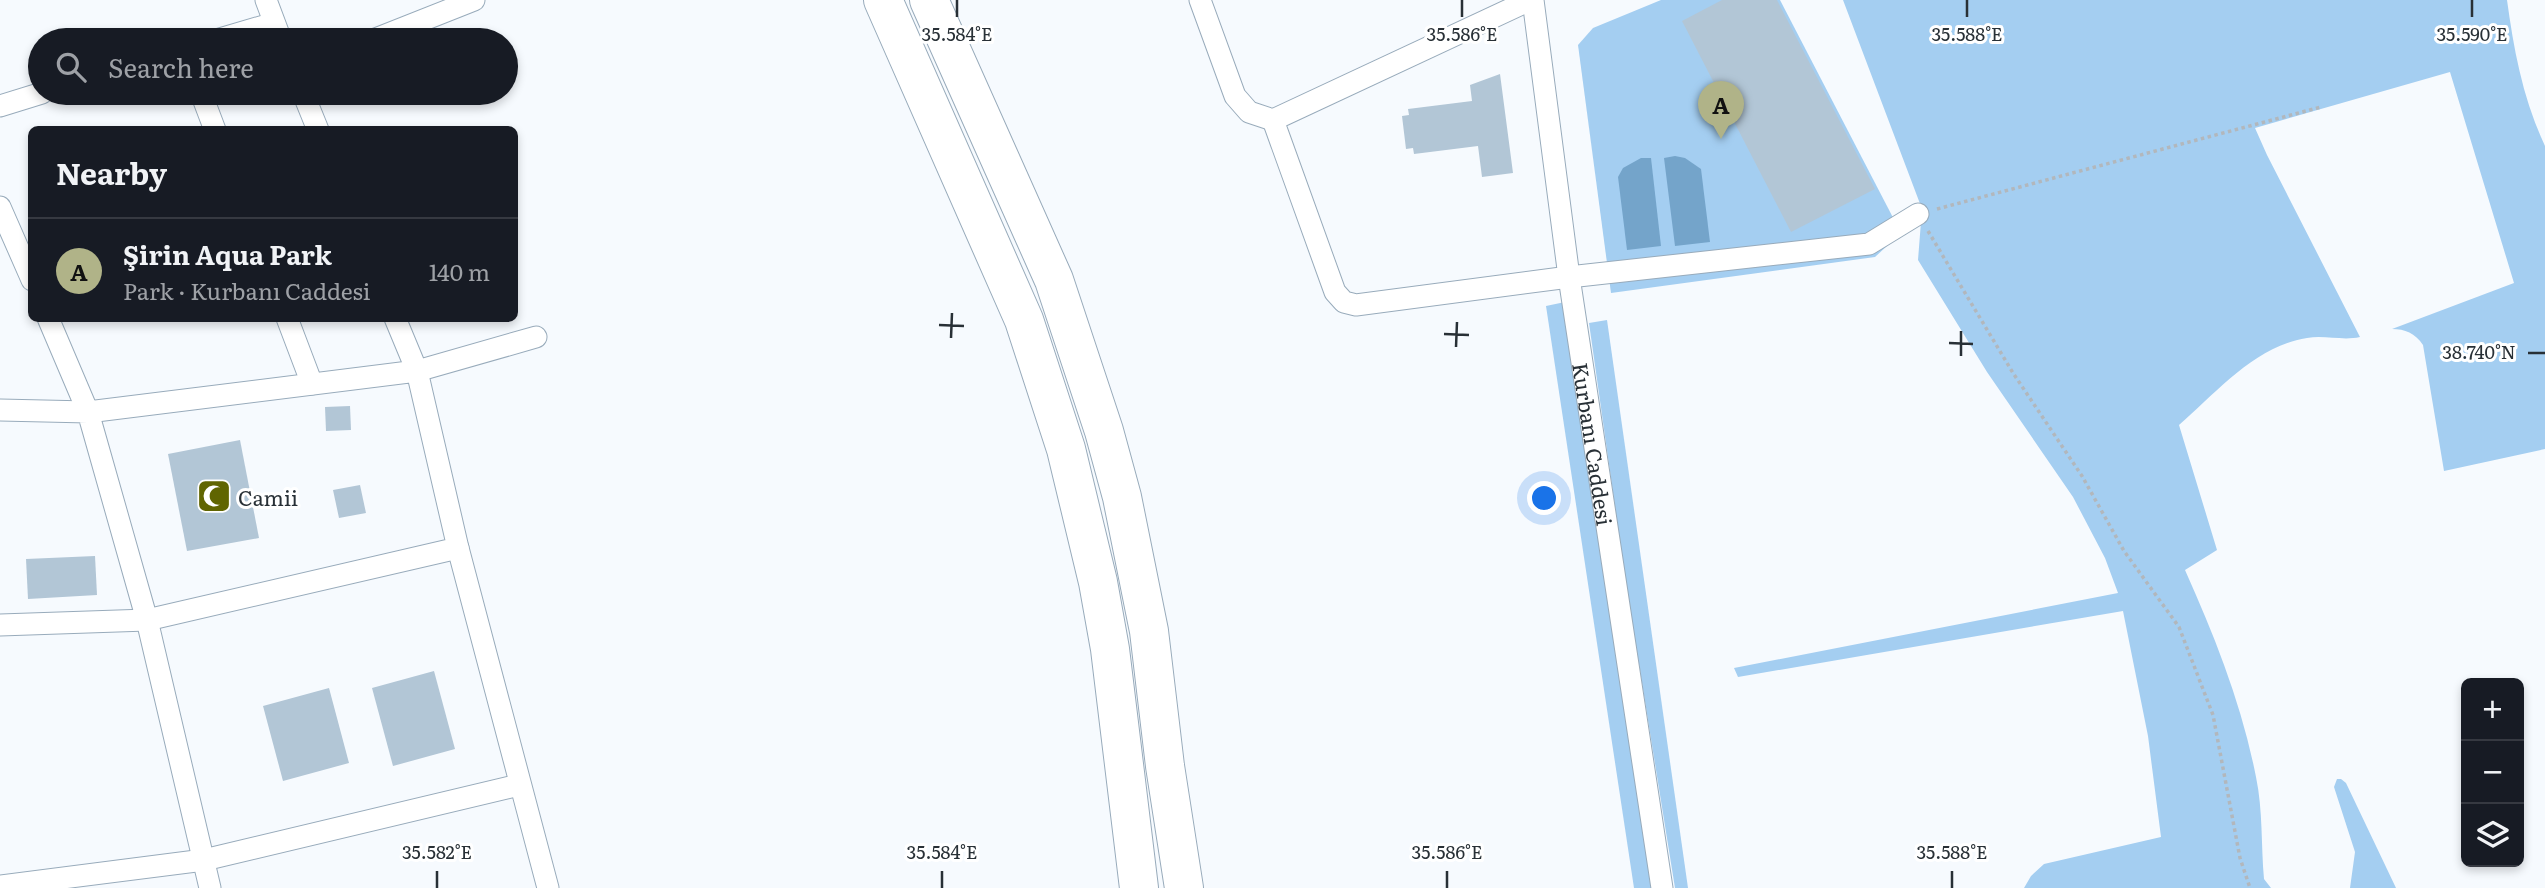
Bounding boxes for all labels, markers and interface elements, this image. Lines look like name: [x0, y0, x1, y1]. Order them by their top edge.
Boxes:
text: 35.584°E: [922, 20, 992, 47]
text: 35.586°E: [1427, 20, 1497, 47]
text: 35.588°E: [1931, 20, 2003, 47]
text: 35.590°E: [2436, 20, 2508, 47]
search box: [28, 28, 518, 105]
text: Search here: [108, 47, 254, 86]
icon: search: [52, 48, 90, 86]
pin: A: [1698, 81, 1744, 139]
text: Nearby: [56, 150, 167, 194]
text: Şirin Aqua Park: [123, 234, 332, 273]
text: A: [70, 254, 88, 288]
text: 140 m: [429, 254, 490, 288]
text: Park · Kurbanı Caddesi: [123, 273, 370, 307]
text: 38.740°N: [2442, 338, 2516, 365]
street label: Kurbanı Caddesi: [1567, 360, 1622, 527]
mosque icon: Camii: [195, 477, 233, 515]
place label: Camii: [238, 481, 298, 512]
your location: [1527, 481, 1561, 515]
map controls: [2461, 678, 2524, 867]
button: +: [2461, 678, 2524, 741]
button: −: [2461, 741, 2524, 804]
button: layers: [2461, 804, 2524, 867]
text: 35.582°E: [402, 838, 472, 865]
text: 35.584°E: [907, 838, 977, 865]
text: 35.586°E: [1412, 838, 1482, 865]
text: 35.588°E: [1916, 838, 1988, 865]

